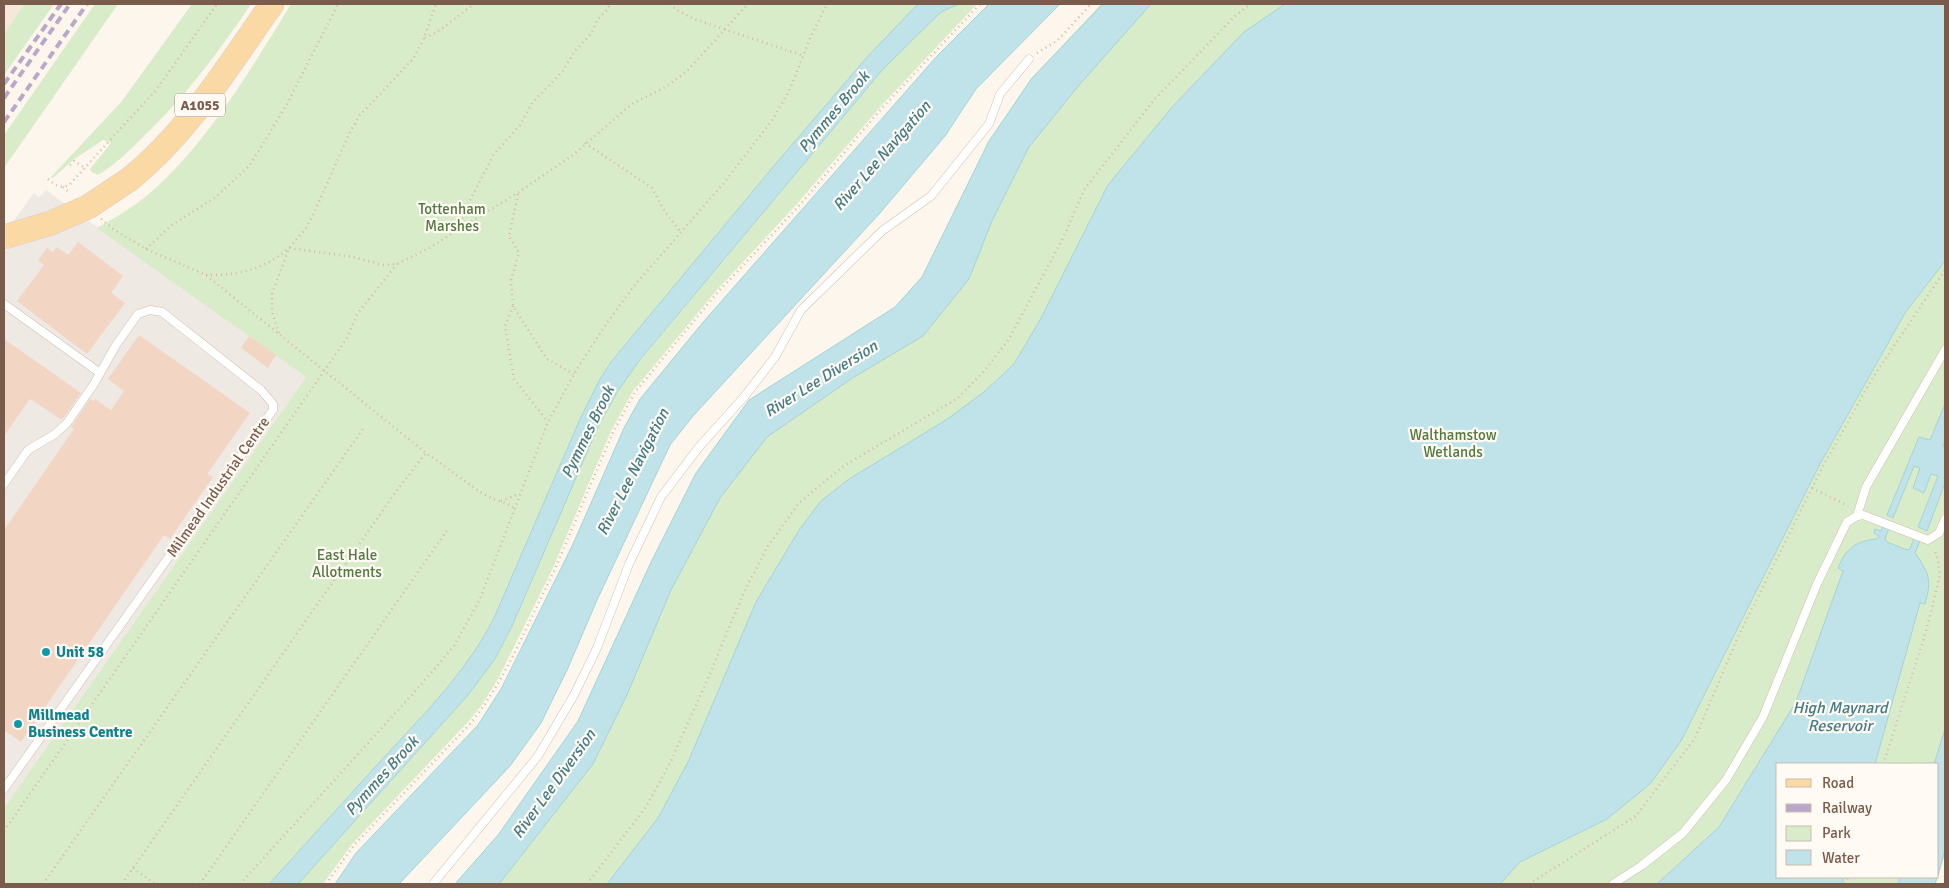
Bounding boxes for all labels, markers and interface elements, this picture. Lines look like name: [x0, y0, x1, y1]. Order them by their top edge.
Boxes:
water label: Pymmes Brook: [794, 66, 875, 157]
road number: A1055: [175, 94, 225, 116]
water label: River Lee Navigation: [829, 96, 936, 215]
park label: Tottenham Marshes: [418, 200, 486, 235]
water label: River Lee Diversion: [761, 335, 882, 422]
water label: Pymmes Brook: [557, 381, 620, 481]
water label: River Lee Navigation: [592, 404, 674, 539]
street label: Milmead Industrial Centre: [163, 413, 273, 561]
park label: Walthamstow Wetlands: [1409, 426, 1497, 461]
park label: East Hale Allotments: [312, 546, 382, 581]
place label: Unit 58: [56, 643, 104, 661]
marker: Unit 58: [40, 646, 52, 658]
water label: High Maynard Reservoir: [1792, 698, 1890, 736]
place label: Millmead Business Centre: [28, 706, 132, 741]
marker: Millmead Business Centre: [12, 718, 24, 730]
water label: River Lee Diversion: [508, 725, 601, 842]
water label: Pymmes Brook: [341, 731, 424, 820]
legend: [1776, 763, 1939, 878]
text: Road: [1822, 774, 1854, 792]
text: Railway: [1822, 799, 1872, 817]
text: Park: [1822, 824, 1851, 842]
text: Water: [1822, 849, 1860, 867]

